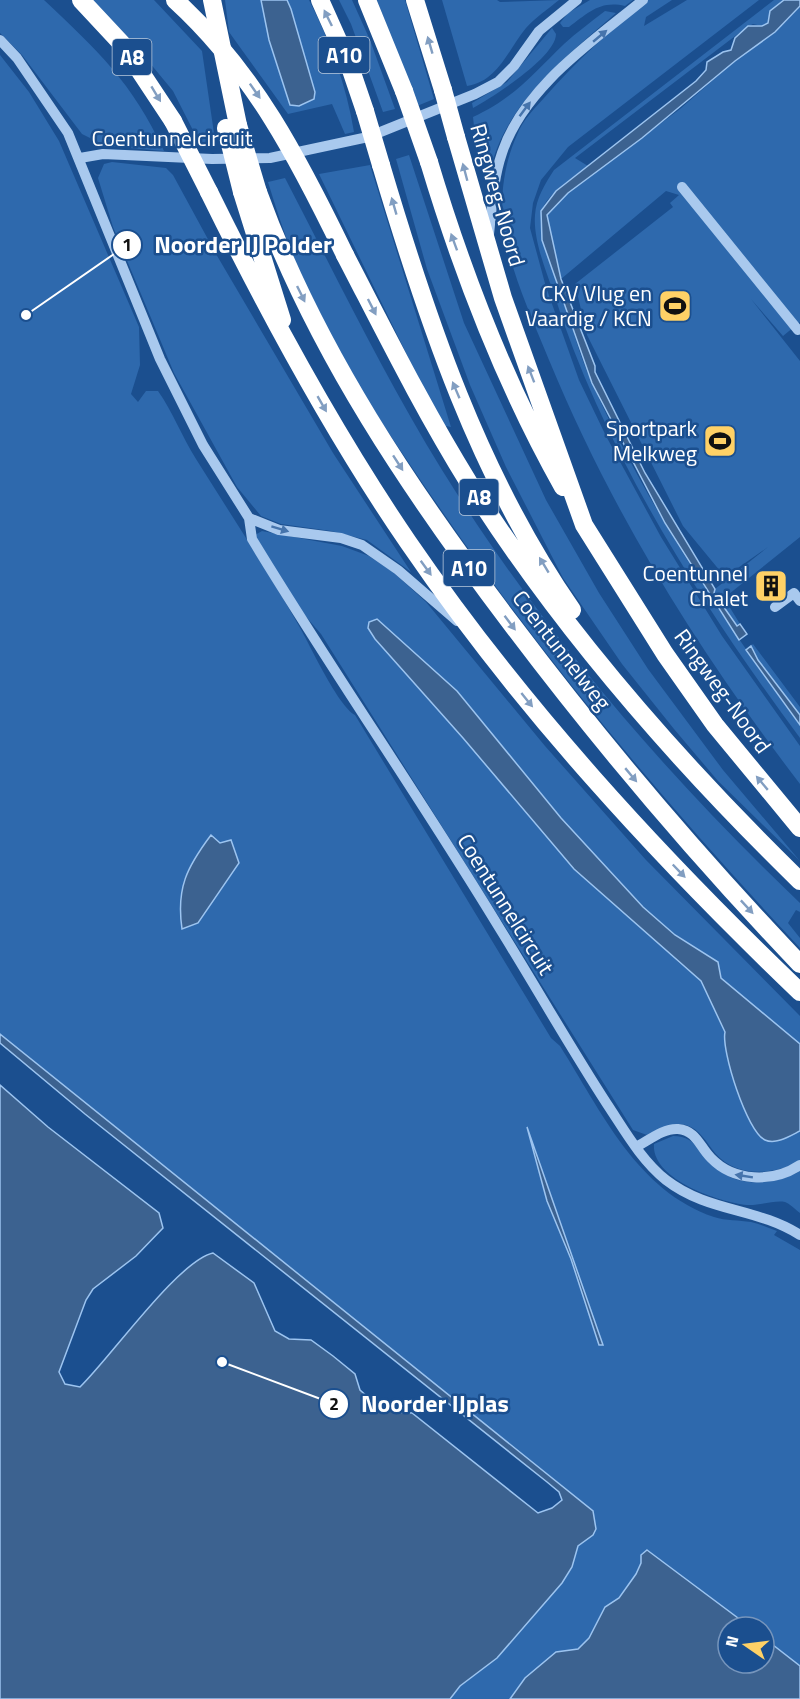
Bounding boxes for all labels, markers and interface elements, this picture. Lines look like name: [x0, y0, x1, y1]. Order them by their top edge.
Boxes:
one-way arrow: [324, 9, 333, 26]
one-way arrow: [592, 30, 607, 43]
one-way arrow: [425, 36, 434, 54]
road number: A10: [318, 37, 370, 73]
road number: A8: [112, 39, 152, 75]
one-way arrow: [249, 82, 261, 98]
one-way arrow: [151, 86, 162, 102]
one-way arrow: [519, 102, 531, 118]
street label: Ringweg-Noord: [461, 120, 535, 270]
street label: Coentunnelcircuit: [91, 121, 253, 155]
one-way arrow: [460, 163, 470, 181]
one-way arrow: [388, 197, 398, 215]
callout: Noorder IJ Polder: [112, 224, 344, 266]
text: Noorder IJ Polder: [154, 226, 332, 262]
text: 1: [122, 231, 132, 258]
one-way arrow: [449, 233, 459, 251]
place label: CKV Vlug en Vaardig / KCN: [525, 276, 652, 335]
one-way arrow: [296, 286, 305, 303]
sports icon: CKV Vlug en Vaardig / KCN: [657, 288, 693, 324]
one-way arrow: [367, 299, 377, 316]
one-way arrow: [525, 365, 535, 383]
one-way arrow: [452, 382, 461, 399]
one-way arrow: [316, 396, 327, 412]
place label: Sportpark Melkweg: [606, 411, 697, 470]
sports icon: Sportpark Melkweg: [702, 423, 738, 459]
one-way arrow: [392, 455, 403, 471]
road number: A8: [460, 479, 498, 515]
one-way arrow: [271, 525, 289, 534]
road number: A10: [444, 550, 494, 586]
place label: Coentunnel Chalet: [643, 556, 748, 615]
one-way arrow: [538, 557, 549, 573]
one-way arrow: [420, 560, 432, 575]
building icon: Coentunnel Chalet: [753, 568, 789, 604]
street label: Coentunnelweg: [504, 583, 620, 717]
one-way arrow: [504, 614, 516, 630]
street label: Ringweg-Noord: [666, 622, 780, 760]
one-way arrow: [520, 692, 533, 708]
one-way arrow: [624, 767, 637, 782]
one-way arrow: [756, 776, 769, 791]
street label: Coentunnelcircuit: [449, 827, 563, 982]
one-way arrow: [672, 864, 686, 879]
one-way arrow: [740, 899, 753, 914]
one-way arrow: [734, 1171, 753, 1180]
callout: Noorder IJplas: [319, 1383, 521, 1425]
text: Noorder IJplas: [361, 1385, 509, 1421]
text: 2: [329, 1390, 339, 1417]
north arrow: [716, 1615, 776, 1675]
text: N: [718, 1633, 744, 1650]

